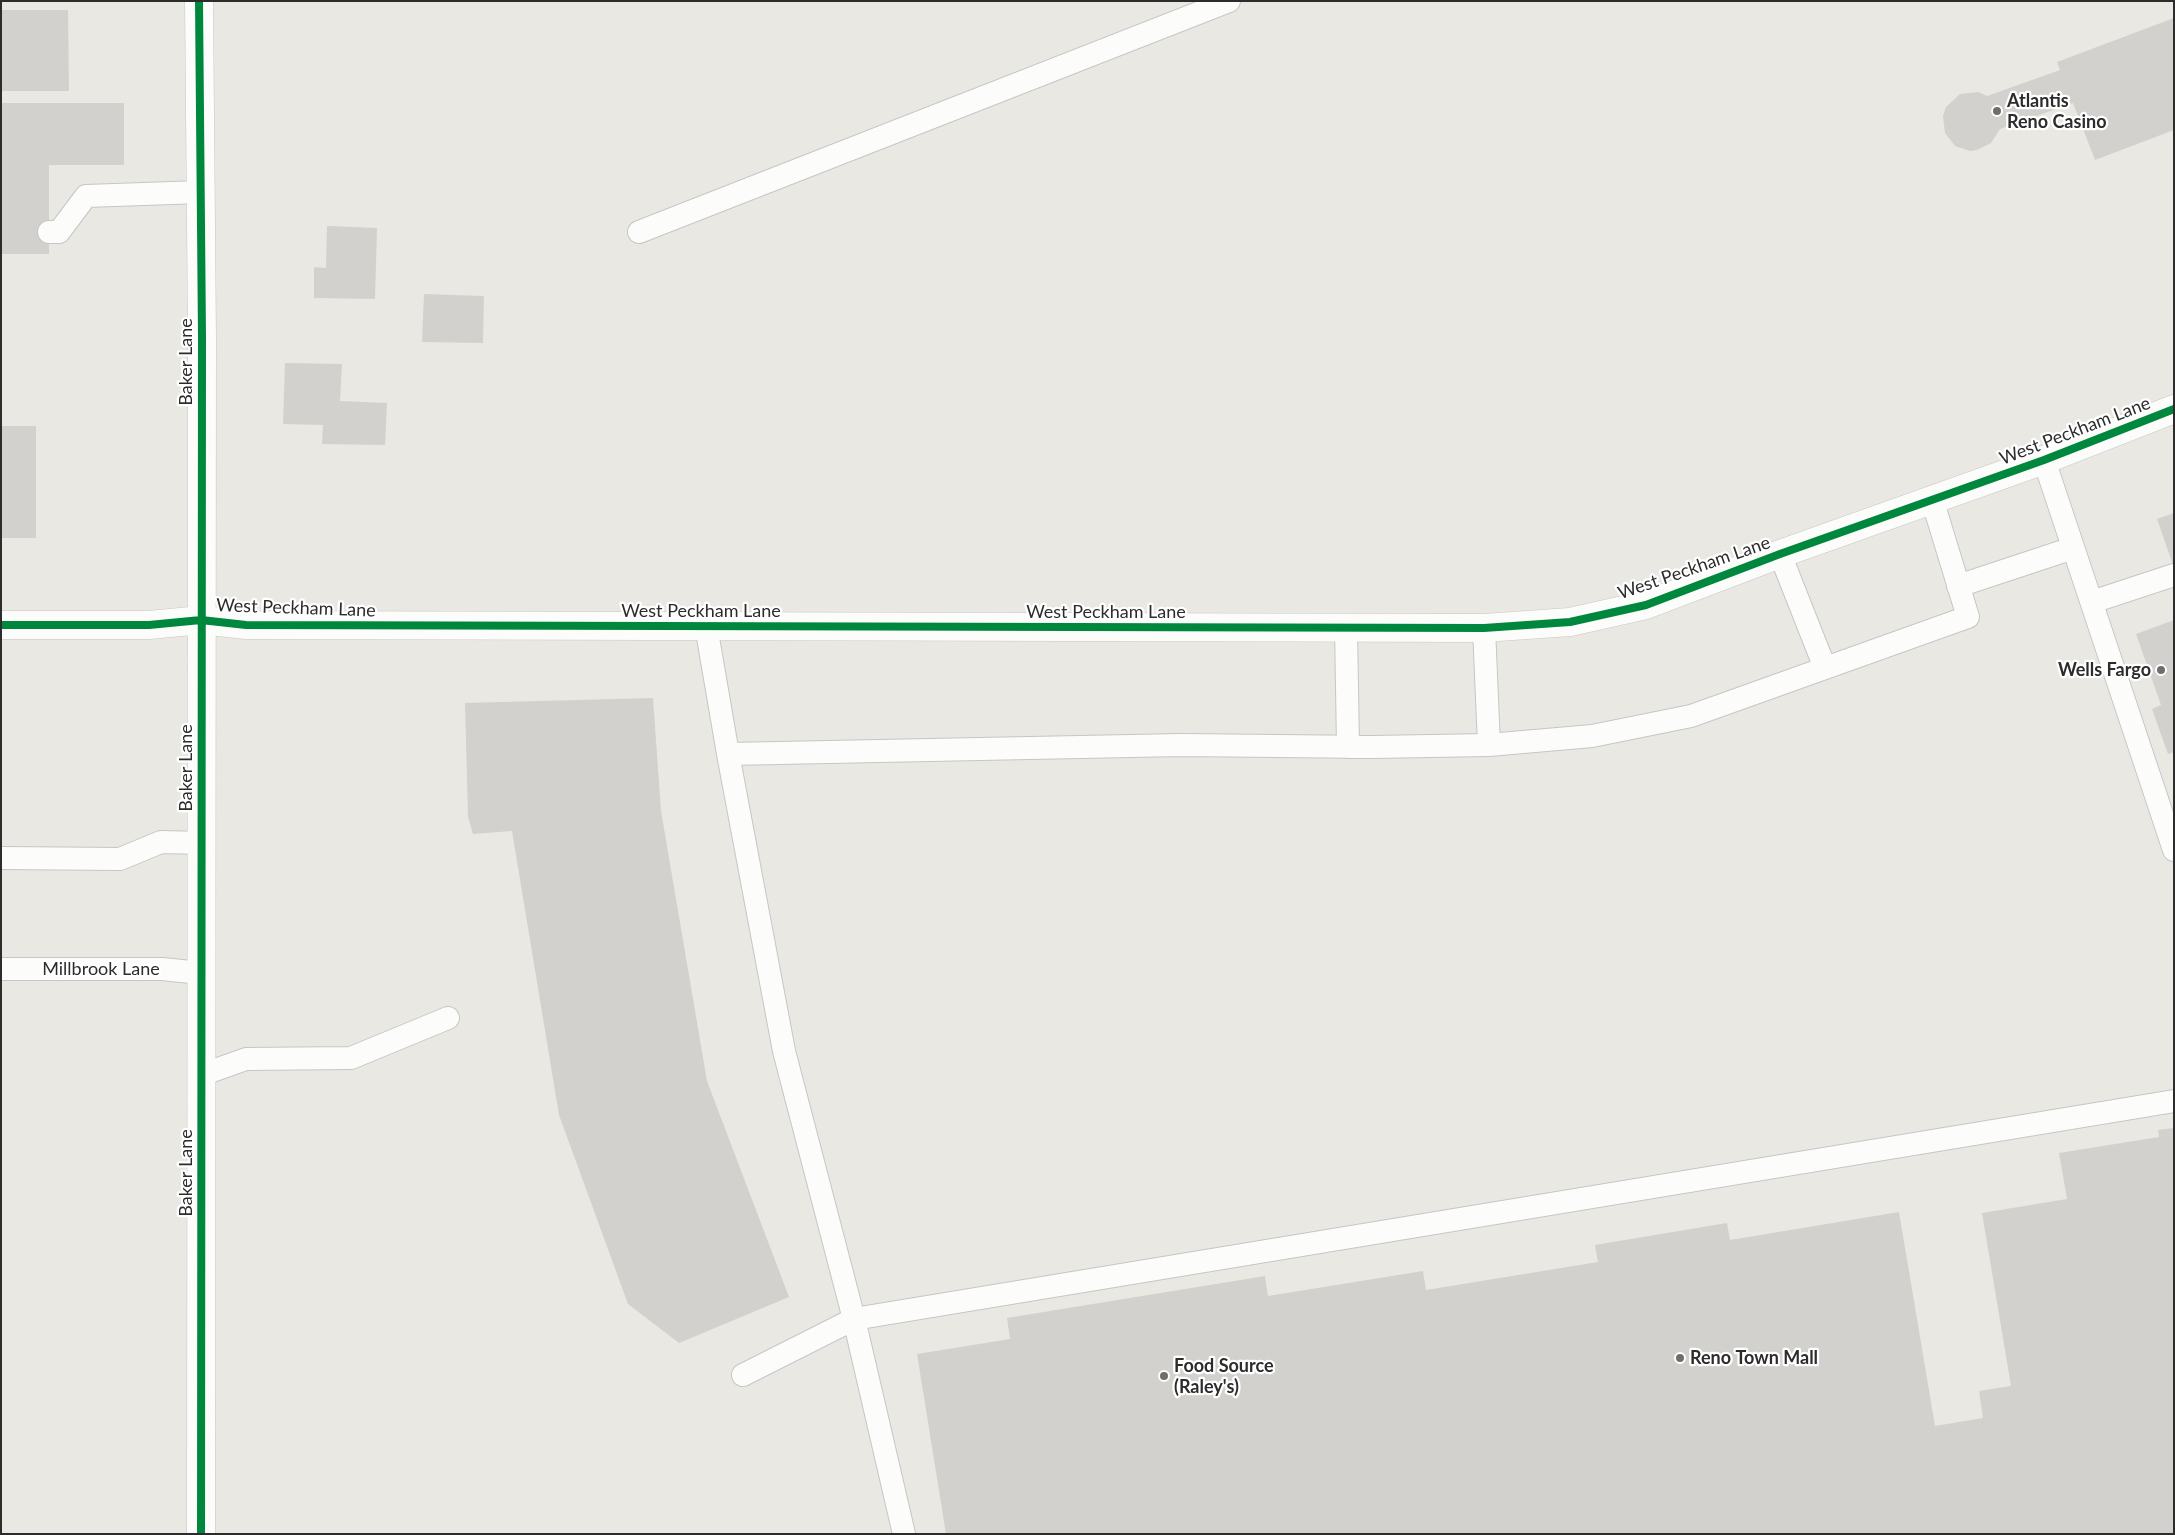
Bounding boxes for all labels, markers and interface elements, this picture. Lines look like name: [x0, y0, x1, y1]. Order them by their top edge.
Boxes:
place label: Atlantis Reno Casino: [2007, 90, 2106, 132]
marker: Atlantis Reno Casino: [1991, 105, 2003, 117]
street label: Baker Lane: [175, 318, 197, 406]
street label: West Peckham Lane: [1997, 392, 2153, 470]
street label: West Peckham Lane: [1615, 532, 1773, 604]
street label: West Peckham Lane: [216, 594, 376, 622]
street label: West Peckham Lane: [621, 600, 781, 622]
street label: West Peckham Lane: [1026, 601, 1186, 623]
place label: Wells Fargo: [2058, 659, 2151, 681]
marker: Wells Fargo: [2155, 664, 2167, 676]
street label: Baker Lane: [175, 724, 197, 812]
street label: Millbrook Lane: [42, 958, 160, 980]
street label: Baker Lane: [175, 1129, 197, 1217]
place label: Reno Town Mall: [1690, 1347, 1818, 1369]
marker: Reno Town Mall: [1674, 1352, 1686, 1364]
place label: Food Source (Raley's): [1174, 1355, 1274, 1398]
marker: Food Source (Raley's): [1158, 1370, 1170, 1382]

